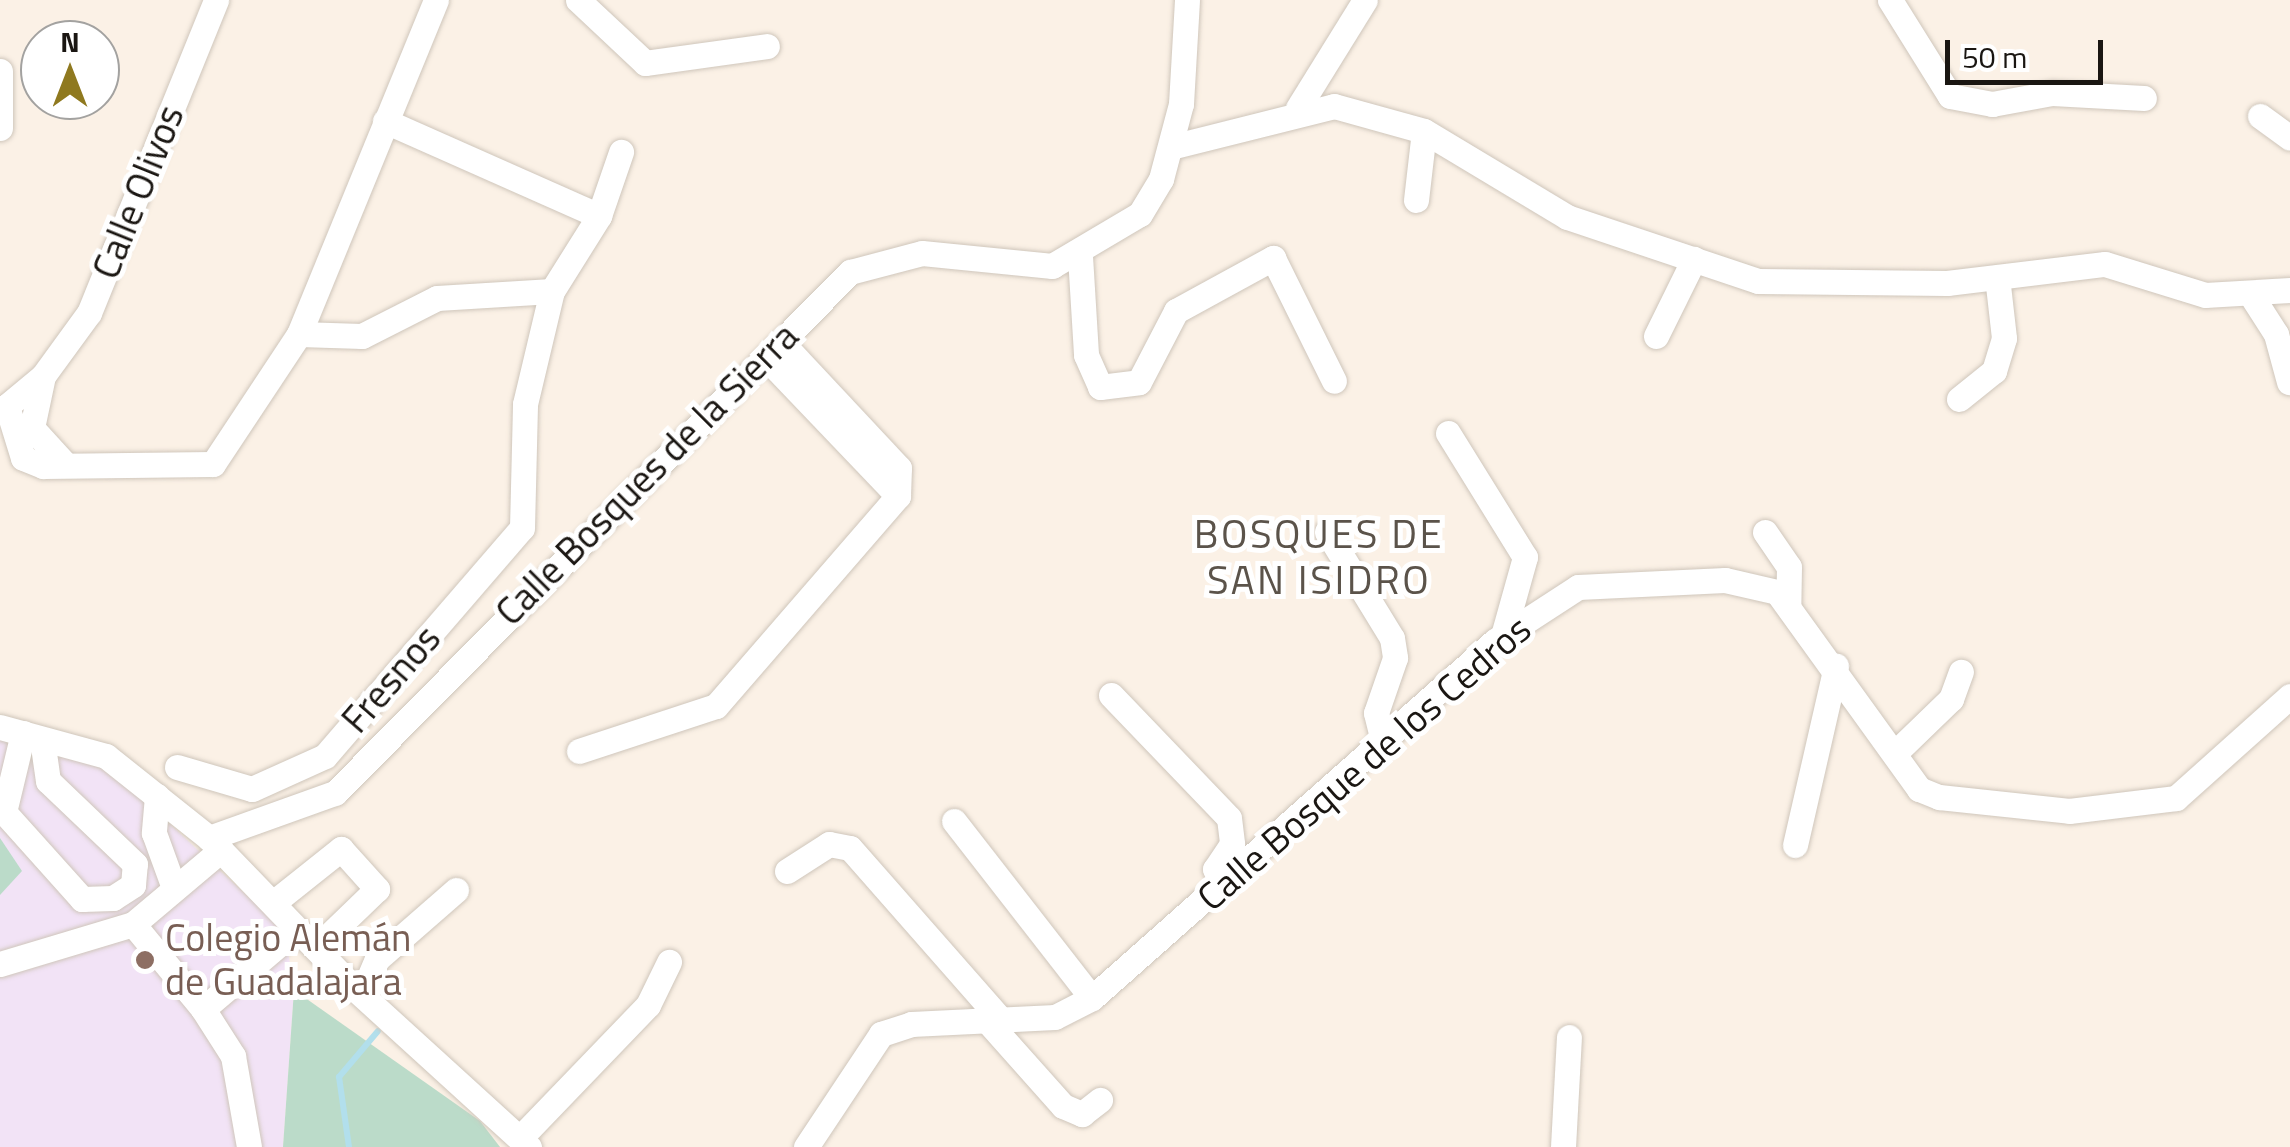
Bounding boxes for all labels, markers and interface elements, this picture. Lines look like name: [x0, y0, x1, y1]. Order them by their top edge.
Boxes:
north arrow: [20, 20, 120, 120]
text: N: [60, 20, 80, 63]
scale bar: [1950, 20, 2108, 82]
text: 50 m: [1962, 34, 2027, 80]
street label: Calle Olivos: [83, 99, 193, 285]
street label: Calle Bosques de la Sierra: [486, 313, 808, 635]
district label: BOSQUES DE SAN ISIDRO: [1194, 510, 1444, 604]
street label: Calle Bosque de los Cedros: [1188, 606, 1540, 920]
street label: Fresnos: [332, 616, 450, 742]
place label: Colegio Alemán de Guadalajara: [165, 915, 411, 1004]
marker: Colegio Alemán de Guadalajara: [134, 949, 156, 971]

